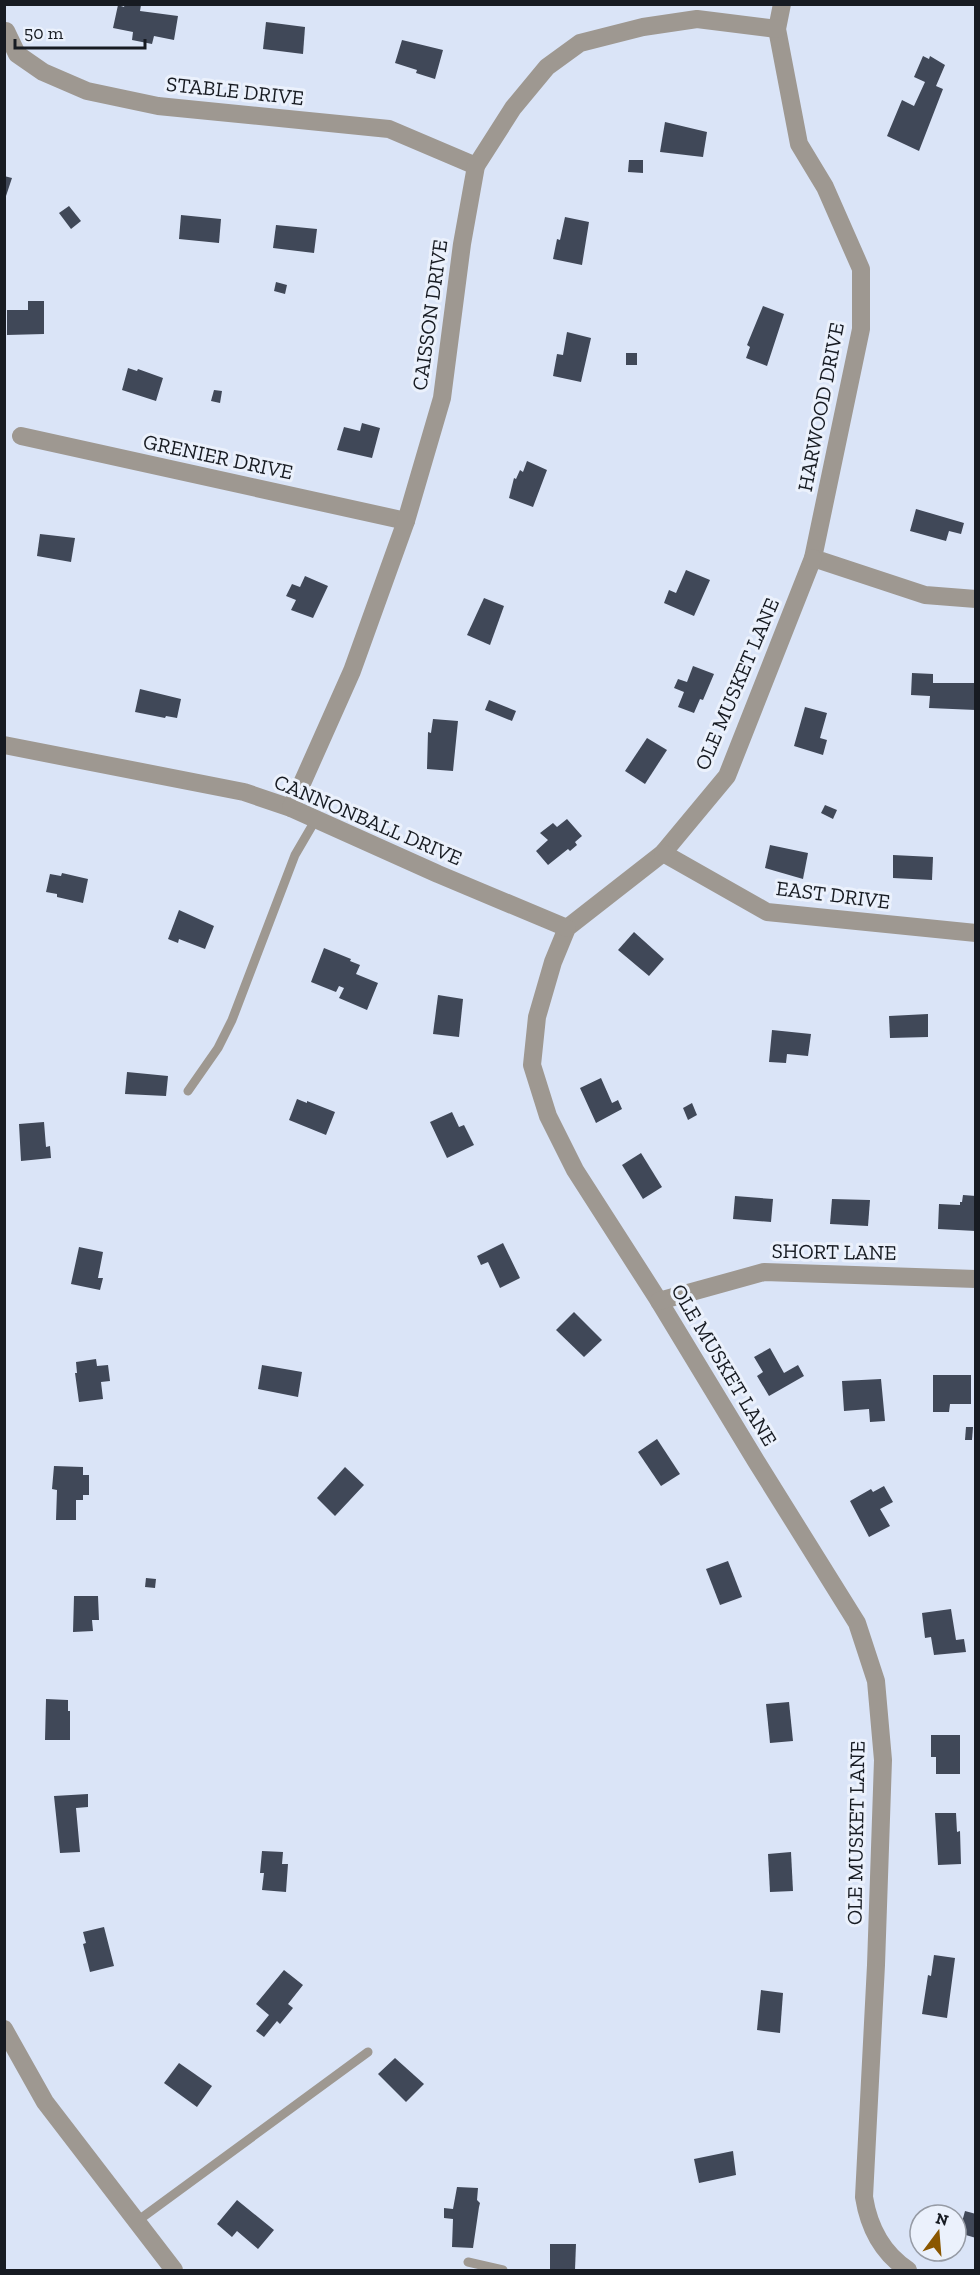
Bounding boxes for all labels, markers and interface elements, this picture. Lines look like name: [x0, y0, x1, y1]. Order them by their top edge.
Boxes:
scale bar: [15, 12, 146, 50]
text: 50 m: [24, 22, 64, 44]
street label: STABLE DRIVE: [165, 71, 305, 110]
street label: CAISSON DRIVE: [407, 238, 452, 392]
street label: HARWOOD DRIVE: [792, 320, 849, 493]
street label: GRENIER DRIVE: [141, 428, 295, 485]
street label: OLE MUSKET LANE: [689, 594, 784, 774]
street label: CANNONBALL DRIVE: [270, 769, 466, 870]
street label: EAST DRIVE: [775, 875, 892, 914]
street label: SHORT LANE: [771, 1238, 897, 1265]
street label: OLE MUSKET LANE: [666, 1279, 783, 1450]
street label: OLE MUSKET LANE: [841, 1741, 870, 1925]
north arrow: [908, 2203, 968, 2263]
text: N: [934, 2208, 950, 2230]

